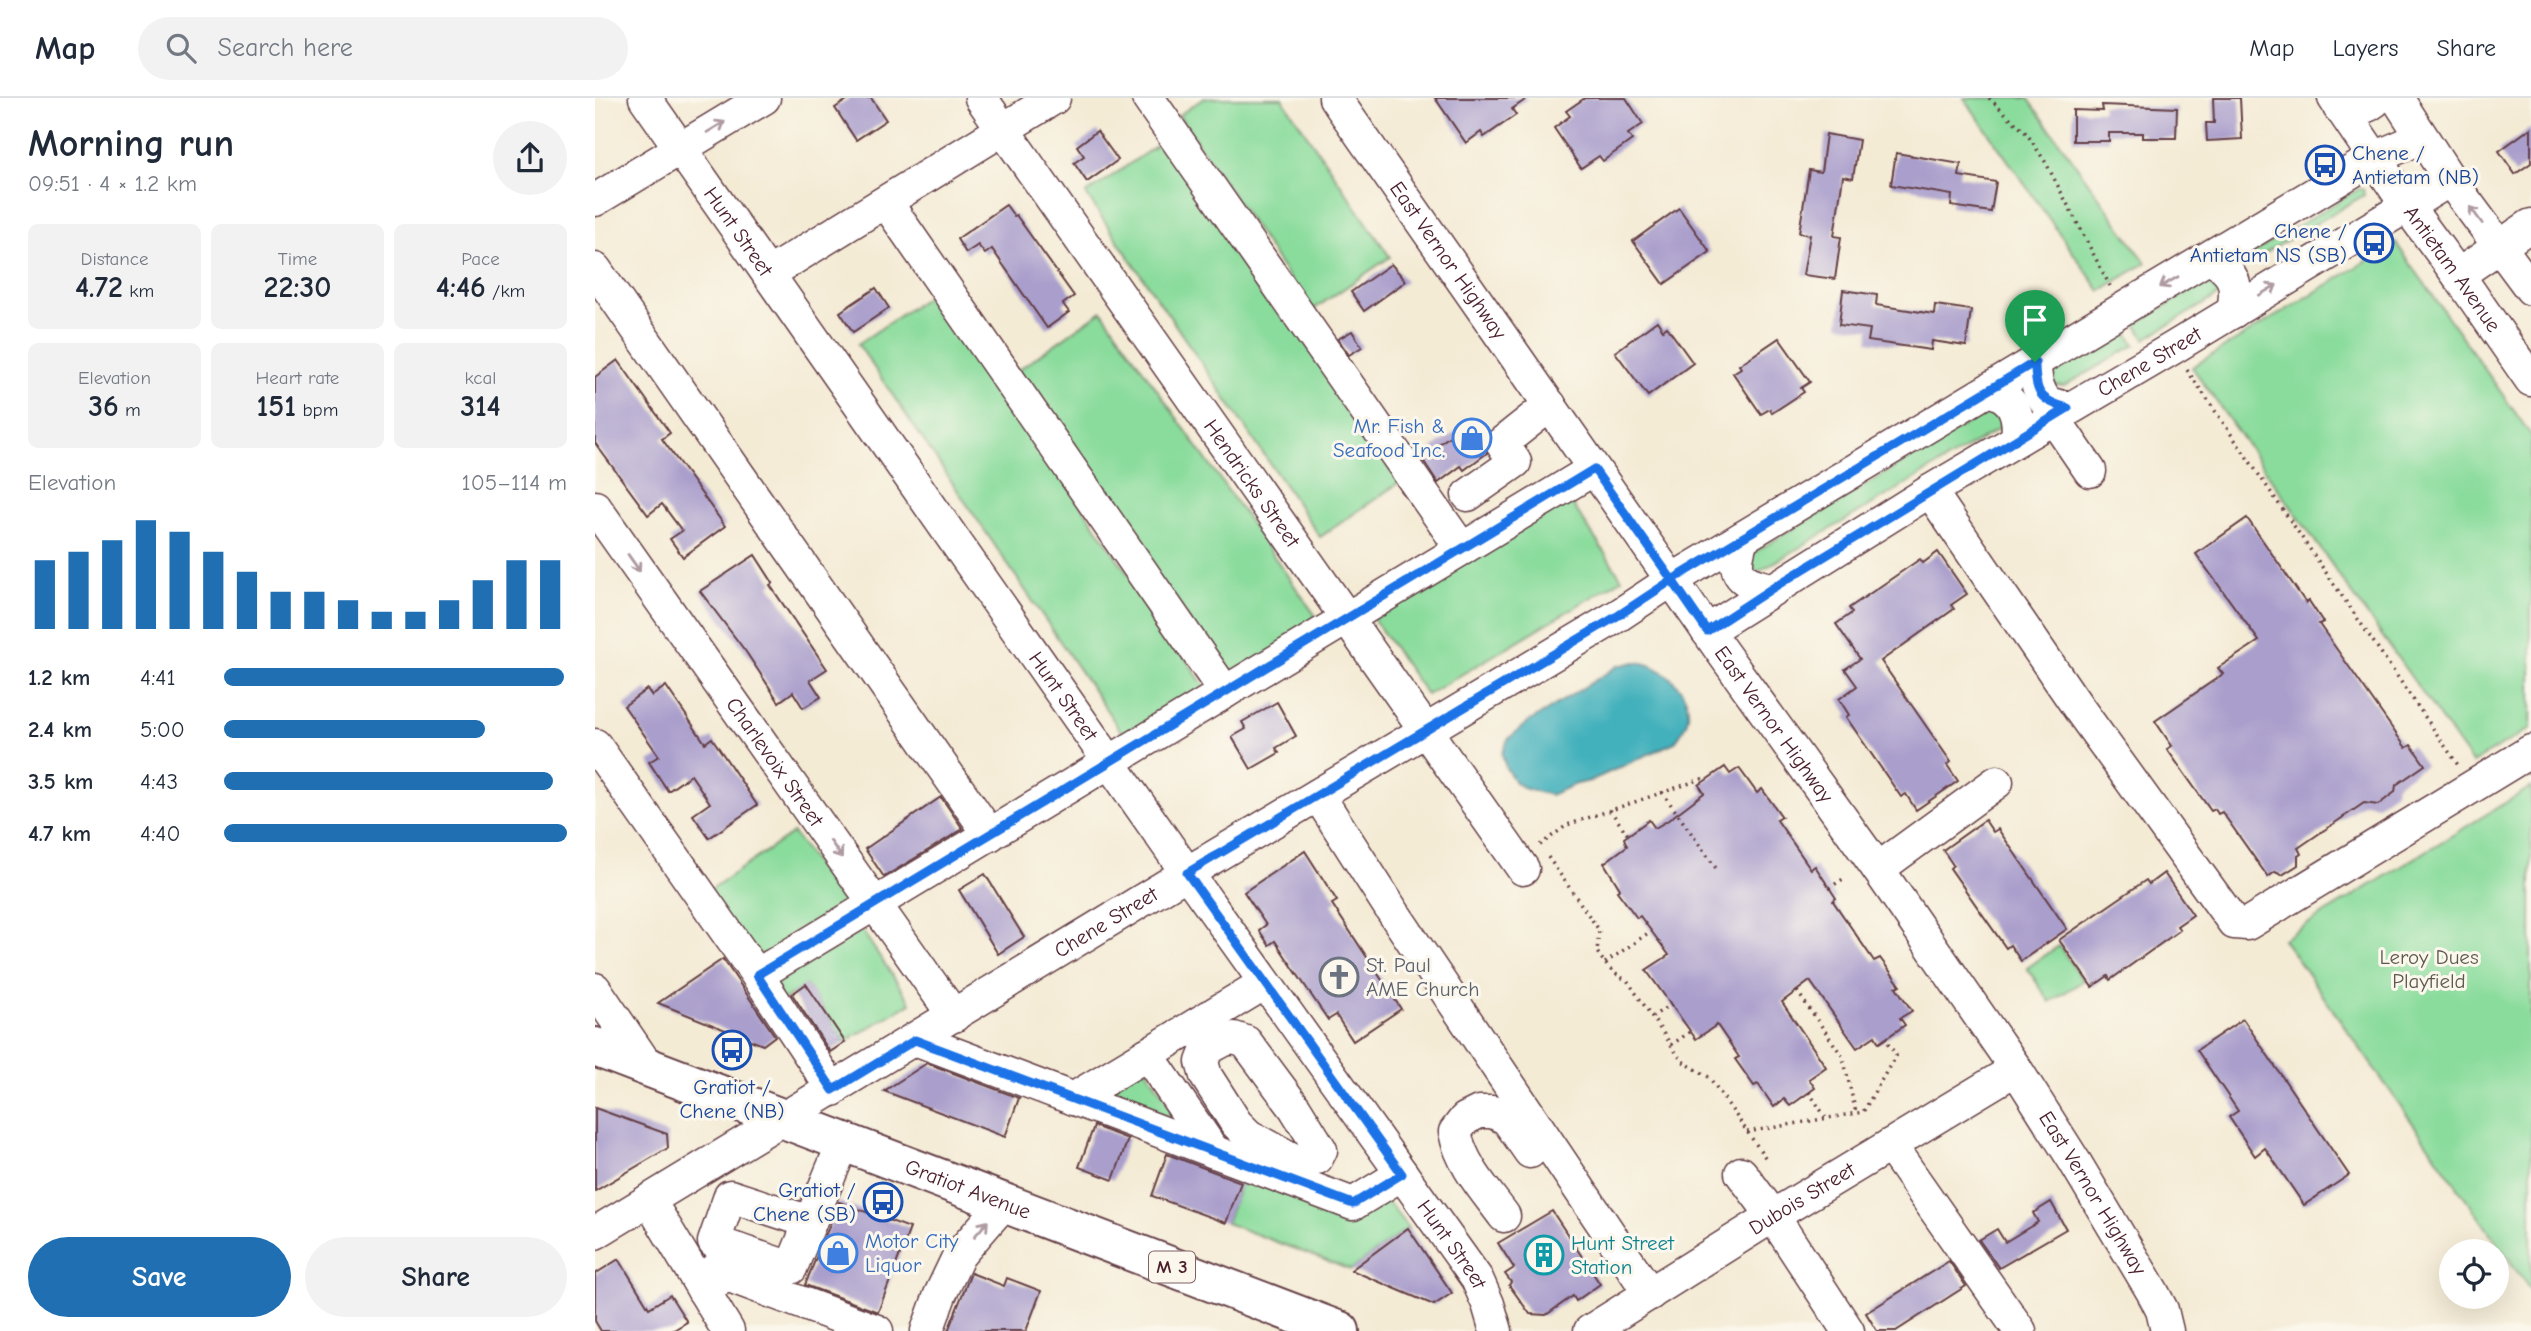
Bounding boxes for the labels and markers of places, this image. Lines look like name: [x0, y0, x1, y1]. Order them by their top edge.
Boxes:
place label: Chene / Antietam (NB): [2352, 141, 2479, 189]
bus stop icon: Chene / Antietam (NB): [2304, 144, 2346, 186]
place label: Chene / Antietam NS (SB): [2190, 219, 2347, 267]
bus stop icon: Chene / Antietam NS (SB): [2353, 222, 2395, 264]
pin: [2005, 290, 2065, 362]
place label: Mr. Fish & Seafood Inc.: [1333, 414, 1445, 462]
shop icon: Mr. Fish & Seafood Inc.: [1451, 417, 1493, 459]
place label: St. Paul AME Church: [1366, 953, 1479, 1001]
church icon: St. Paul AME Church: [1318, 956, 1360, 998]
bus stop icon: Gratiot / Chene (NB): [711, 1029, 753, 1071]
place label: Gratiot / Chene (NB): [679, 1075, 785, 1123]
place label: Gratiot / Chene (SB): [753, 1178, 856, 1226]
bus stop icon: Gratiot / Chene (SB): [862, 1181, 904, 1223]
place label: Motor City Liquor: [865, 1229, 959, 1277]
place label: Hunt Street Station: [1571, 1231, 1675, 1279]
shop icon: Motor City Liquor: [817, 1232, 859, 1274]
building icon: Hunt Street Station: [1523, 1234, 1565, 1276]

